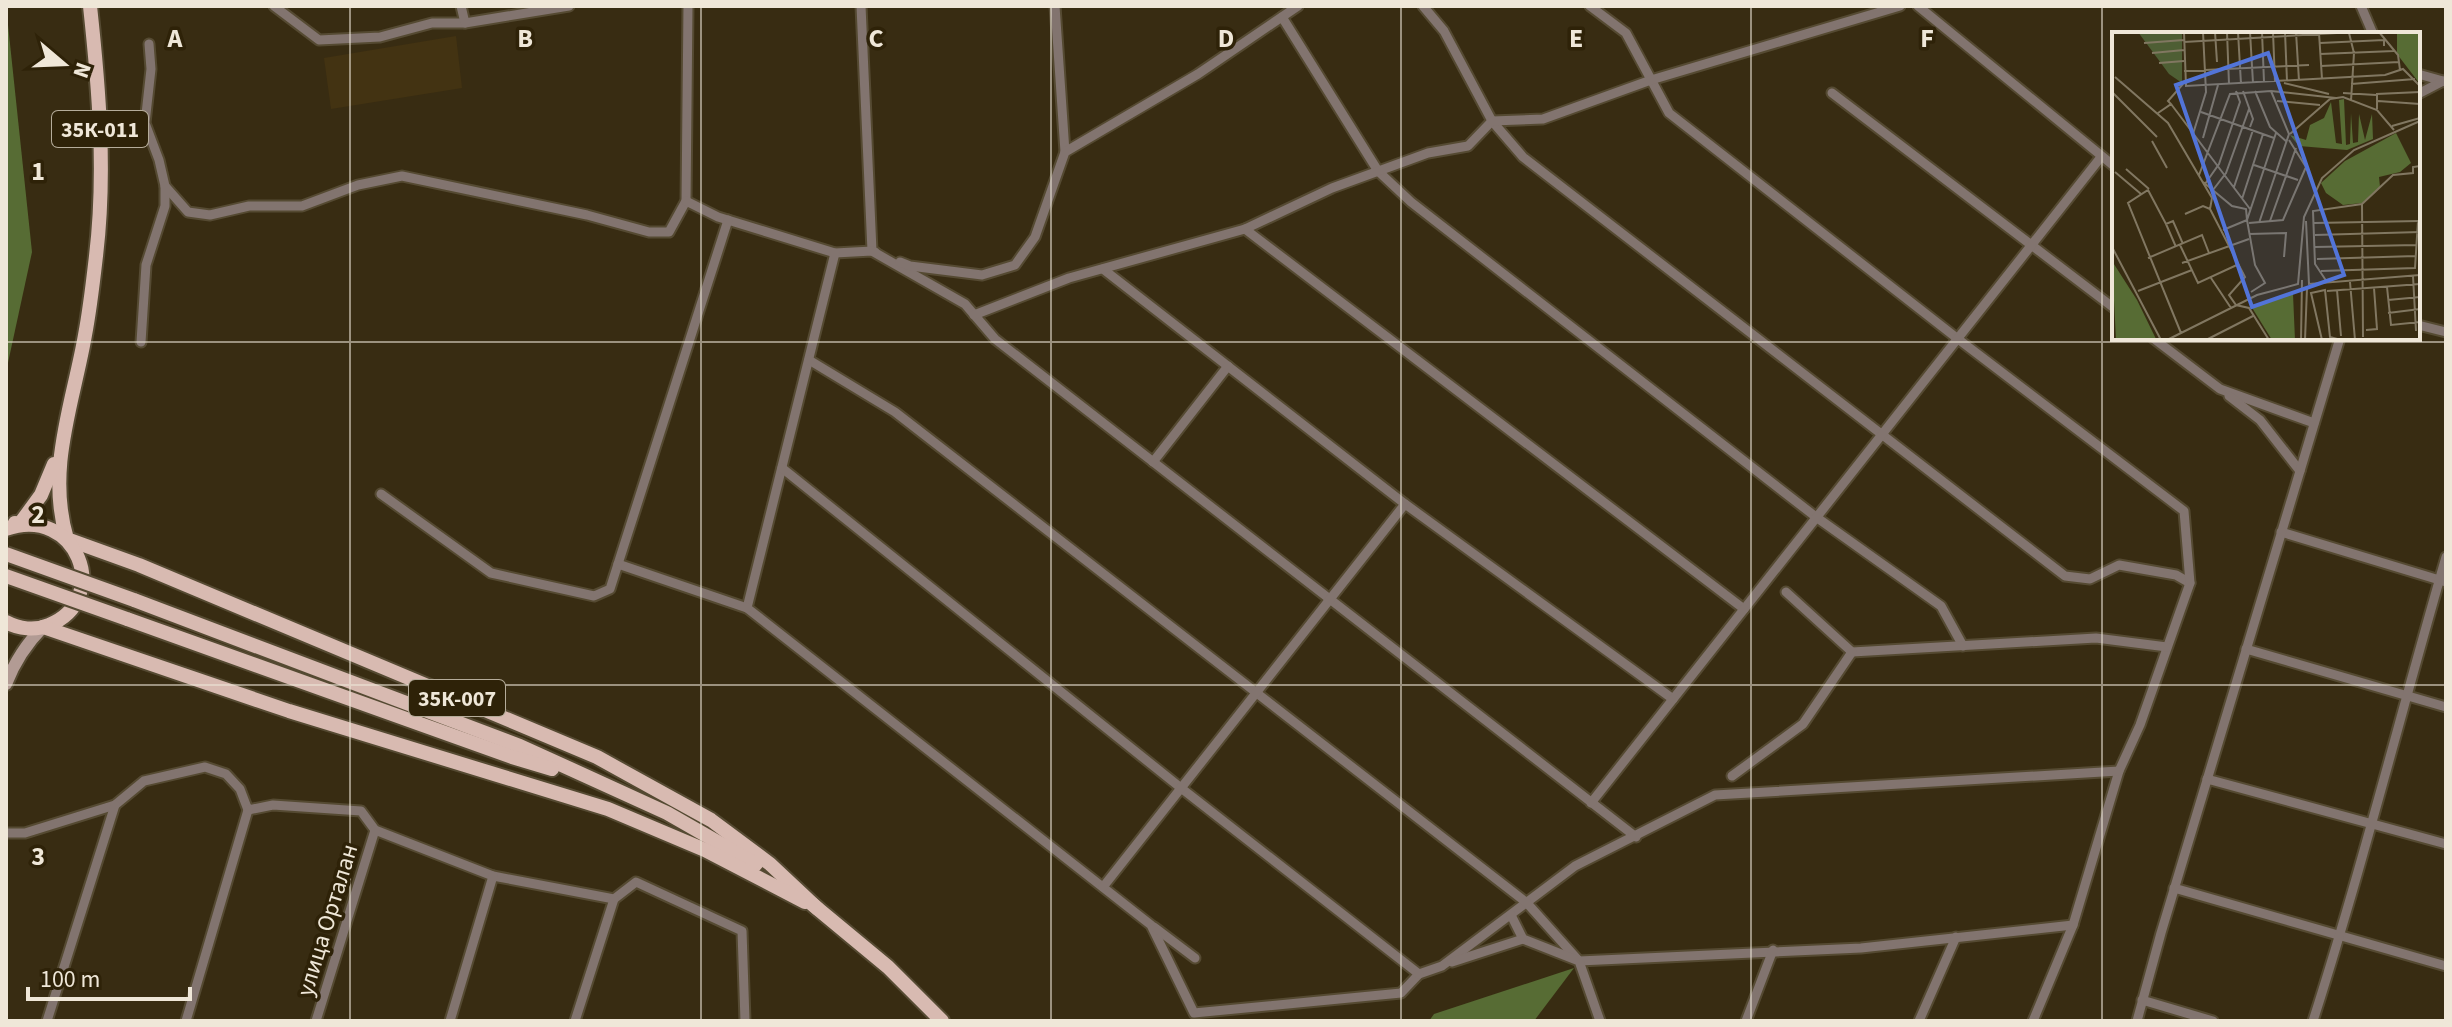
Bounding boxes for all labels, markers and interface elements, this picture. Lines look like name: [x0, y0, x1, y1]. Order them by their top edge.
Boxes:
text: A: [167, 20, 184, 57]
text: B: [517, 20, 533, 57]
text: C: [868, 20, 884, 57]
text: D: [1218, 20, 1234, 57]
text: E: [1569, 20, 1583, 57]
text: F: [1920, 20, 1934, 57]
north arrow: [24, 24, 104, 104]
inset map: [2112, 32, 2420, 340]
text: N: [64, 58, 99, 82]
road number: 35К-011: [52, 111, 148, 147]
text: 1: [31, 153, 45, 190]
text: 2: [31, 496, 45, 533]
road number: 35К-007: [409, 680, 505, 716]
text: 3: [31, 838, 45, 875]
street label: улица Орталан: [288, 840, 367, 1001]
scale bar: [28, 951, 190, 1001]
text: 100 m: [40, 962, 100, 997]

